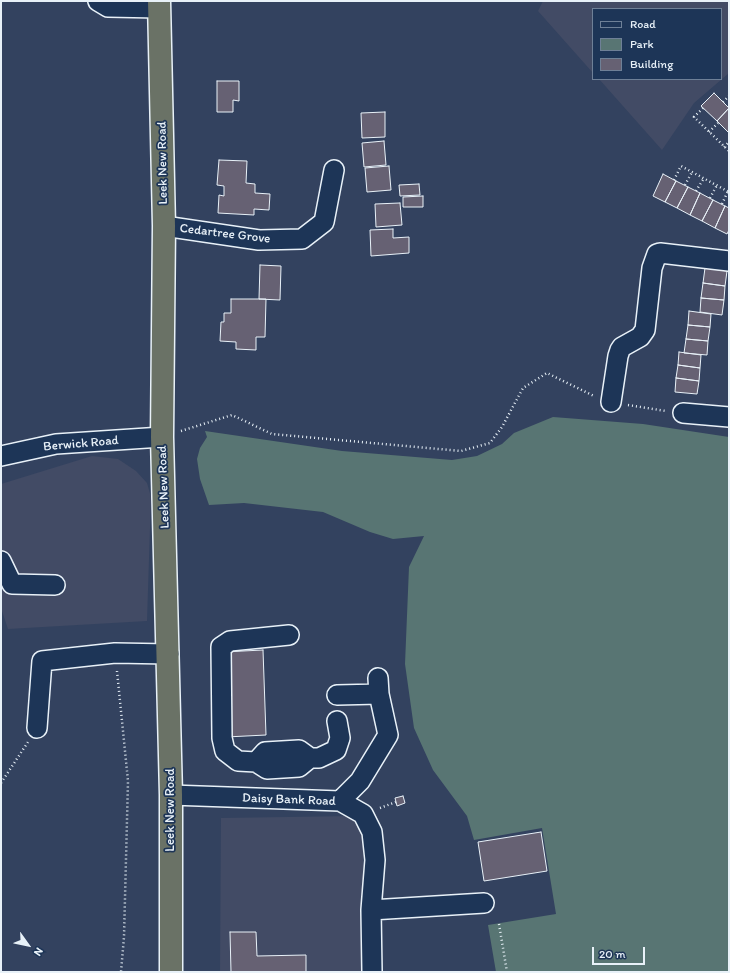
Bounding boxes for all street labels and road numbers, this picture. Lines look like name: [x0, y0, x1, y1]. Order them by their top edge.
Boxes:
street label: Leek New Road: [154, 121, 172, 205]
street label: Cedartree Grove: [179, 221, 271, 247]
street label: Berwick Road: [43, 433, 119, 455]
street label: Leek New Road: [155, 445, 173, 529]
street label: Leek New Road: [163, 768, 179, 852]
street label: Daisy Bank Road: [242, 791, 336, 809]

